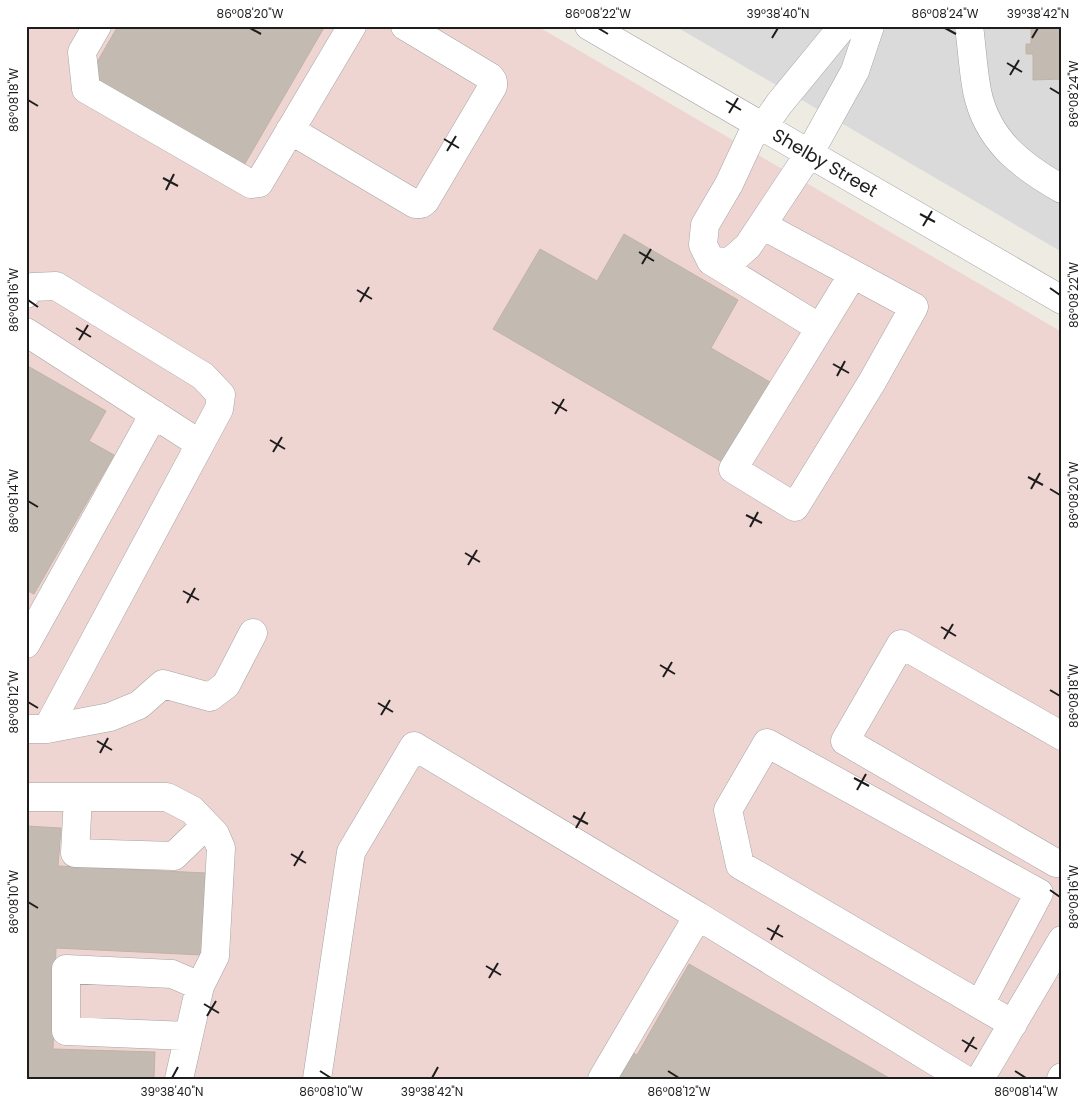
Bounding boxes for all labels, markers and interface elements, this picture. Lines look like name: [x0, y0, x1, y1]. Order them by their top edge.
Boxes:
text: 86°08'20"W: [217, 5, 284, 22]
text: 86°08'22"W: [565, 5, 631, 22]
text: 39°38'40"N: [746, 5, 810, 22]
text: 86°08'24"W: [912, 5, 979, 22]
text: 39°38'42"N: [1007, 5, 1069, 22]
text: 86°08'24"W: [1065, 60, 1082, 127]
text: 86°08'18"W: [5, 68, 22, 132]
street label: Shelby Street: [768, 122, 882, 203]
text: 86°08'22"W: [1065, 262, 1082, 328]
text: 86°08'16"W: [5, 268, 22, 332]
text: 86°08'20"W: [1065, 461, 1082, 528]
text: 86°08'14"W: [5, 469, 22, 533]
text: 86°08'18"W: [1065, 664, 1082, 728]
text: 86°08'12"W: [5, 670, 22, 734]
text: 86°08'16"W: [1065, 865, 1082, 929]
text: 86°08'10"W: [5, 870, 22, 934]
text: 39°38'40"N: [140, 1083, 204, 1100]
text: 86°08'10"W: [299, 1083, 363, 1100]
text: 39°38'42"N: [401, 1083, 463, 1100]
text: 86°08'12"W: [647, 1083, 711, 1100]
text: 86°08'14"W: [994, 1083, 1058, 1100]

